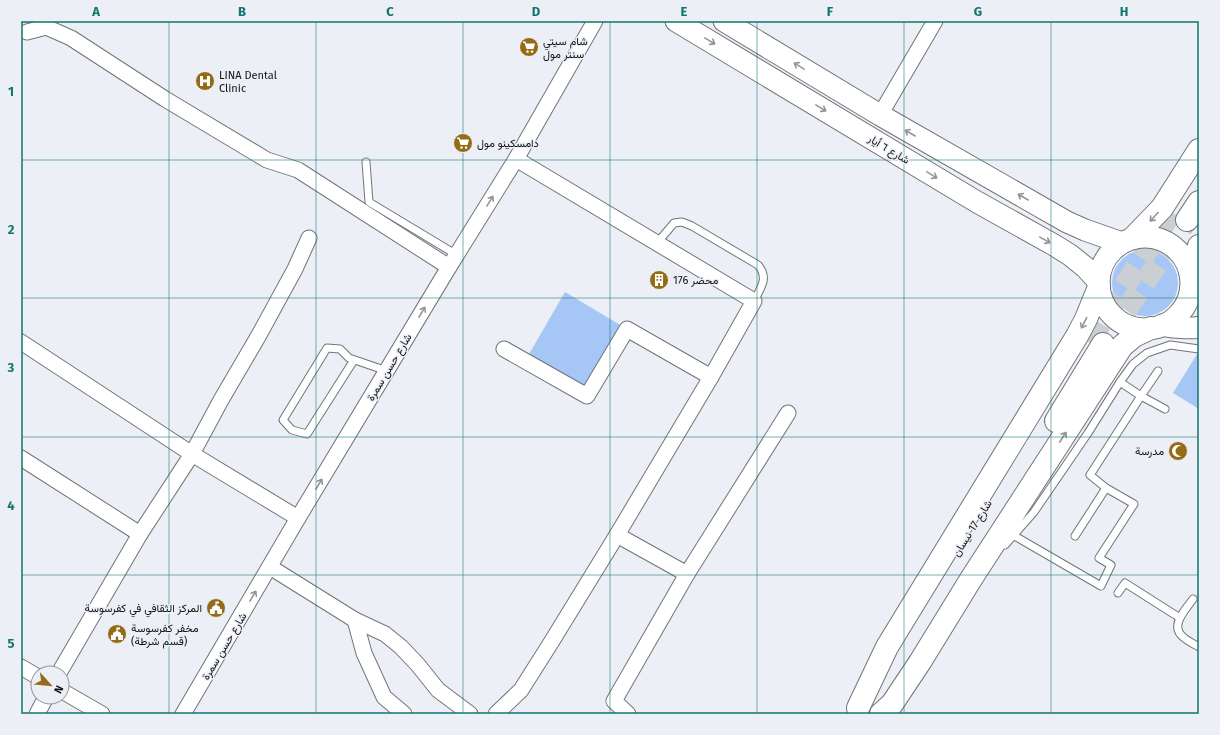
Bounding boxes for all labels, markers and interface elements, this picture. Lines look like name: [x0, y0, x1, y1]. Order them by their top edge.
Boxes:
text: A: [91, 4, 100, 19]
text: B: [238, 4, 246, 19]
text: C: [386, 4, 394, 19]
text: D: [532, 4, 541, 19]
text: E: [681, 4, 688, 19]
text: F: [827, 4, 834, 19]
text: G: [974, 4, 982, 19]
text: H: [1120, 4, 1128, 19]
place label: شام سيتي سنتر مول: [543, 35, 588, 61]
supermarket icon: شام سيتي سنتر مول: [518, 36, 540, 58]
one-way arrow: [704, 38, 716, 46]
one-way arrow: [794, 62, 805, 70]
place label: LINA Dental Clinic: [219, 69, 277, 95]
hospital icon: LINA Dental Clinic: [194, 70, 216, 92]
text: 1: [8, 84, 14, 99]
one-way arrow: [815, 105, 827, 113]
one-way arrow: [904, 128, 916, 136]
supermarket icon: دامسكينو مول: [452, 132, 474, 154]
street label: شارع ٦ أيار: [864, 132, 912, 168]
place label: دامسكينو مول: [477, 137, 539, 150]
one-way arrow: [926, 172, 938, 180]
one-way arrow: [1017, 193, 1029, 201]
one-way arrow: [485, 196, 494, 207]
one-way arrow: [1149, 212, 1158, 222]
text: 2: [8, 222, 15, 237]
one-way arrow: [1039, 237, 1051, 245]
building icon: محضر 176: [648, 269, 670, 291]
place label: محضر 176: [673, 274, 718, 287]
one-way arrow: [418, 306, 426, 318]
one-way arrow: [1080, 317, 1087, 329]
street label: شارع حسن سمرة: [364, 331, 416, 404]
text: 3: [7, 360, 15, 375]
one-way arrow: [1059, 431, 1068, 442]
mosque icon: مدرسة: [1167, 440, 1189, 462]
place label: مدرسة: [1135, 445, 1164, 458]
one-way arrow: [315, 479, 323, 490]
street label: شارع 17 نيسان: [950, 497, 996, 560]
text: 4: [7, 498, 15, 513]
one-way arrow: [249, 591, 257, 602]
public building icon: المركز الثقافي في كفرسوسة: [205, 597, 227, 619]
place label: المركز الثقافي في كفرسوسة: [85, 602, 202, 618]
street label: شارع حسن سمرة: [199, 610, 251, 683]
place label: مخفر كفرسوسة (قسم شرطة): [131, 622, 199, 649]
public building icon: مخفر كفرسوسة (قسم شرطة): [106, 623, 128, 645]
text: 5: [8, 636, 15, 651]
north arrow: [30, 665, 70, 705]
text: N: [51, 683, 66, 696]

